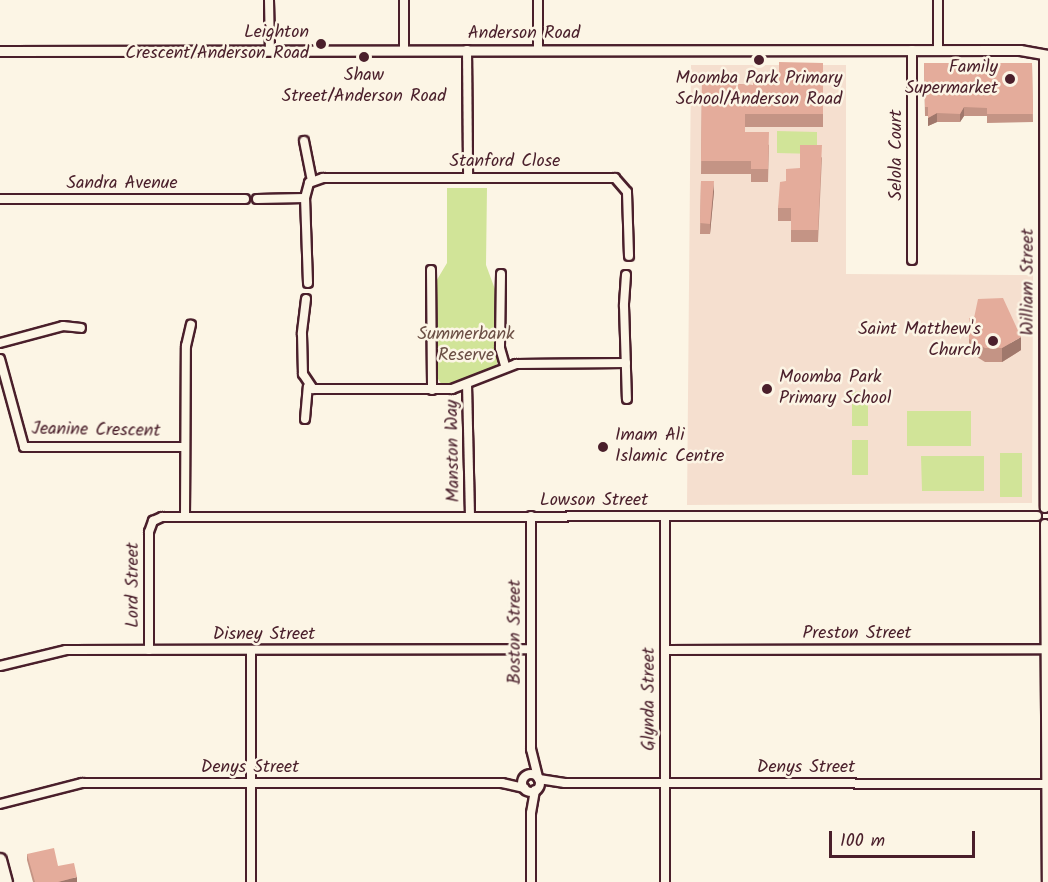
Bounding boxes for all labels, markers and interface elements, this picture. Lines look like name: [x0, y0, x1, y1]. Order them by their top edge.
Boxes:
place label: Leighton Crescent/Anderson Road: [125, 23, 309, 66]
street label: Anderson Road: [468, 23, 580, 45]
marker: Leighton Crescent/Anderson Road: [314, 37, 328, 51]
marker: Shaw Street/Anderson Road: [357, 50, 371, 64]
marker: Moomba Park Primary School/Anderson Road: [752, 53, 766, 67]
place label: Family Supermarket: [905, 58, 998, 100]
place label: Shaw Street/Anderson Road: [282, 66, 446, 109]
place label: Moomba Park Primary School/Anderson Road: [676, 69, 842, 112]
marker: Family Supermarket: [1003, 72, 1017, 86]
street label: Selola Court: [886, 110, 908, 200]
street label: Stanford Close: [450, 151, 560, 173]
street label: Sandra Avenue: [66, 173, 178, 195]
street label: William Street: [1018, 228, 1040, 336]
place label: Saint Matthew's Church: [858, 320, 981, 362]
park label: Summerbank Reserve: [418, 325, 514, 368]
marker: Saint Matthew's Church: [986, 334, 1000, 348]
place label: Moomba Park Primary School: [779, 368, 891, 410]
marker: Moomba Park Primary School: [760, 382, 774, 396]
street label: Manston Way: [442, 399, 466, 503]
street label: Jeanine Crescent: [31, 419, 161, 443]
place label: Imam Ali Islamic Centre: [615, 426, 724, 468]
marker: Imam Ali Islamic Centre: [596, 440, 610, 454]
street label: Lowson Street: [540, 490, 648, 512]
street label: Lord Street: [123, 542, 145, 628]
street label: Boston Street: [505, 580, 527, 684]
street label: Preston Street: [802, 623, 912, 645]
street label: Disney Street: [213, 624, 315, 646]
street label: Glynda Street: [639, 647, 661, 751]
street label: Denys Street: [201, 757, 299, 779]
street label: Denys Street: [757, 757, 855, 779]
scale bar: [832, 819, 978, 857]
text: 100 m: [840, 827, 885, 856]

